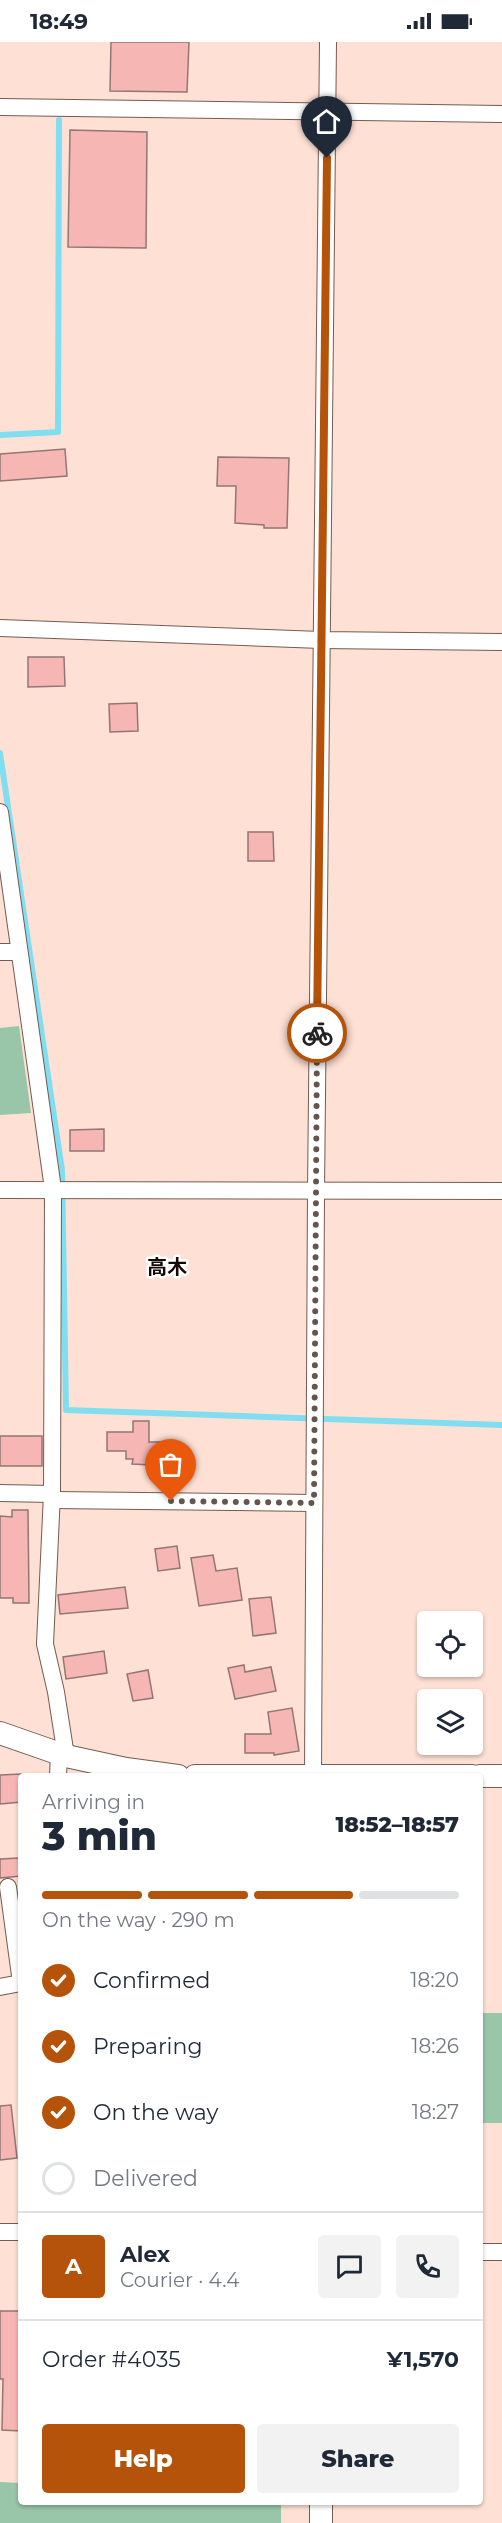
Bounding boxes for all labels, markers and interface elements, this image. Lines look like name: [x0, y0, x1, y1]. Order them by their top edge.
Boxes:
text: 18:49: [30, 8, 88, 35]
pin: [301, 96, 352, 158]
icon: home: [310, 105, 343, 138]
courier: [287, 1003, 347, 1063]
icon: bike: [301, 1017, 334, 1050]
district label: 高木: [147, 1255, 187, 1279]
pin: [145, 1439, 196, 1501]
icon: bag: [154, 1448, 187, 1481]
map controls: [417, 1611, 483, 1755]
button: locate: [417, 1611, 483, 1677]
button: layers: [417, 1689, 483, 1755]
text: Arriving in: [42, 1790, 145, 1814]
text: 18:52–18:57: [335, 1811, 459, 1838]
text: 3 min: [42, 1812, 157, 1860]
text: On the way · 290 m: [42, 1908, 235, 1932]
icon: check: [42, 1964, 75, 1997]
text: Confirmed: [93, 1967, 210, 1994]
text: 18:20: [410, 1968, 459, 1992]
icon: check: [42, 2030, 75, 2063]
text: Preparing: [93, 2033, 202, 2060]
text: 18:26: [411, 2034, 459, 2058]
icon: check: [42, 2096, 75, 2129]
text: On the way: [93, 2099, 218, 2126]
text: 18:27: [412, 2100, 459, 2124]
text: Delivered: [93, 2165, 198, 2192]
button: chat: [318, 2235, 381, 2298]
button: phone: [396, 2235, 459, 2298]
text: Alex: [120, 2241, 170, 2268]
text: A: [65, 2253, 82, 2280]
text: Courier · 4.4: [120, 2268, 239, 2292]
text: Order #4035: [42, 2346, 181, 2373]
text: ¥1,570: [387, 2346, 459, 2373]
button: Help: [42, 2424, 245, 2493]
button: Share: [257, 2424, 459, 2493]

